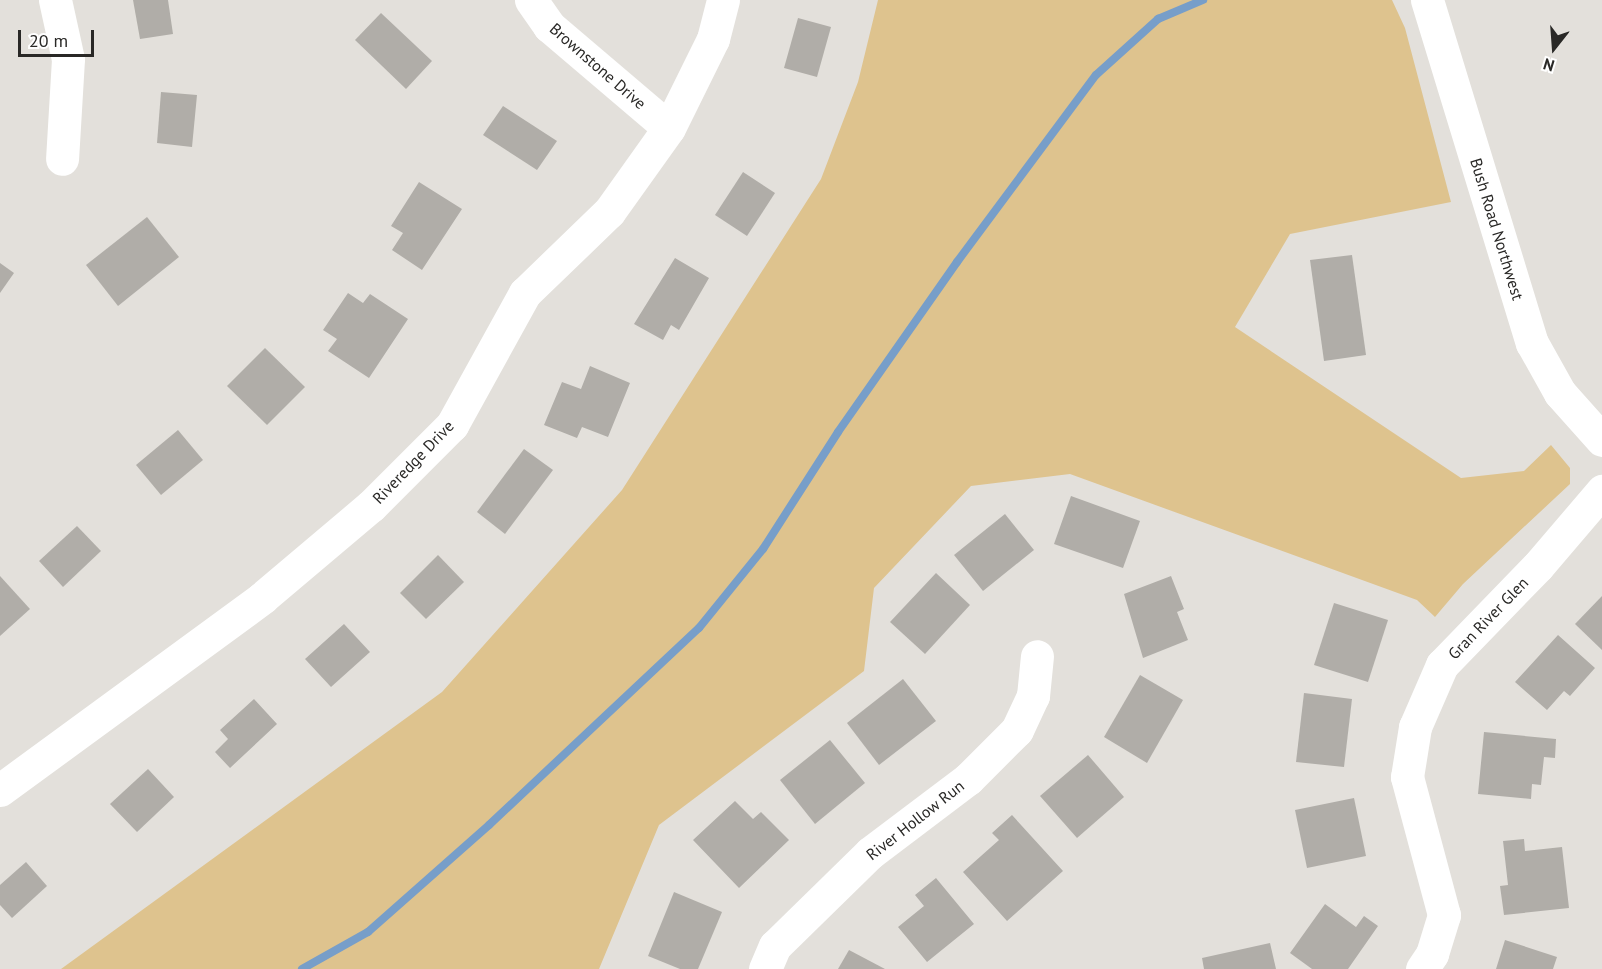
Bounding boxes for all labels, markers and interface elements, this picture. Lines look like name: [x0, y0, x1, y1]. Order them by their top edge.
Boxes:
scale bar: [21, 18, 98, 56]
north arrow: [1524, 18, 1584, 78]
street label: Brownstone Drive: [546, 19, 650, 113]
text: 20 m: [29, 29, 68, 52]
text: N: [1541, 54, 1557, 76]
street label: Bush Road Northwest: [1466, 156, 1528, 302]
street label: Riveredge Drive: [368, 416, 458, 508]
street label: Gran River Glen: [1444, 573, 1532, 663]
street label: River Hollow Run: [862, 776, 968, 864]

